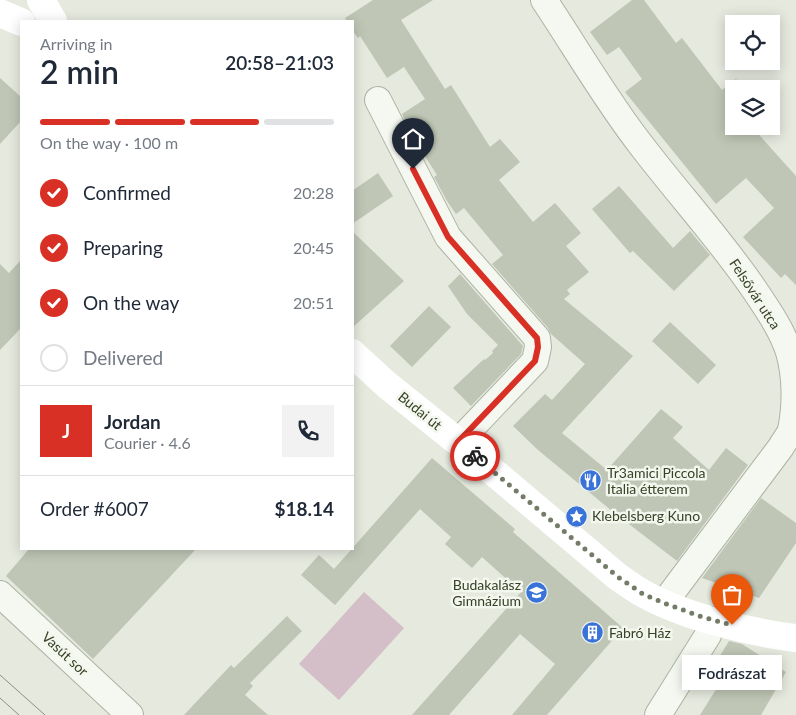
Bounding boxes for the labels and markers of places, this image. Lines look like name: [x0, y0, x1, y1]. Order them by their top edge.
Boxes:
pin: [392, 118, 434, 169]
place label: Tr3amici Piccola Italia étterem: [607, 464, 705, 497]
restaurant icon: Tr3amici Piccola Italia étterem: [579, 469, 603, 493]
place icon: Klebelsberg Kuno: [564, 504, 588, 528]
place label: Klebelsberg Kuno: [592, 507, 700, 524]
pin: [711, 574, 753, 625]
place label: Budakalász Gimnázium: [452, 576, 521, 609]
school or university icon: Budakalász Gimnázium: [525, 581, 549, 605]
building icon: Fabró Ház: [581, 621, 605, 645]
place label: Fabró Ház: [609, 624, 671, 641]
callout: Fodrászat: [682, 655, 782, 690]

